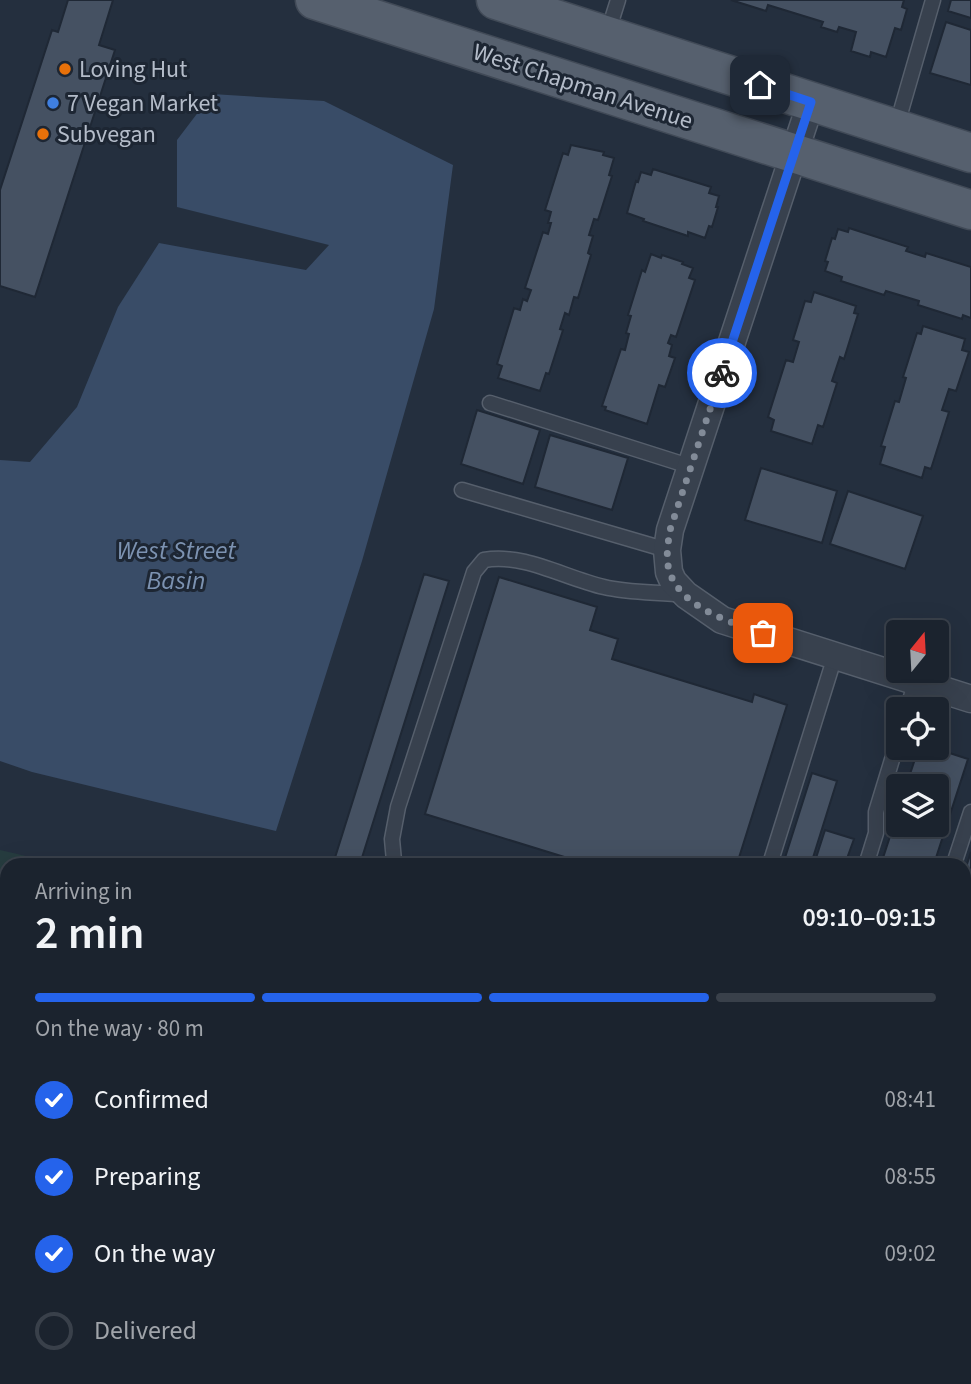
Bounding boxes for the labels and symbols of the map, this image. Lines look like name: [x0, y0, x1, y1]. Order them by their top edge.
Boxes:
street label: West Chapman Avenue: [468, 34, 697, 139]
place label: Loving Hut: [79, 52, 187, 87]
pin: [730, 55, 790, 115]
marker: Loving Hut: [57, 61, 73, 77]
place label: 7 Vegan Market: [67, 86, 218, 121]
marker: 7 Vegan Market: [45, 95, 61, 111]
place label: Subvegan: [57, 117, 156, 152]
marker: Subvegan: [35, 126, 51, 142]
courier: [687, 338, 757, 408]
water label: West Street Basin: [116, 532, 236, 599]
pin: [733, 603, 793, 663]
north arrow: [886, 620, 948, 682]

